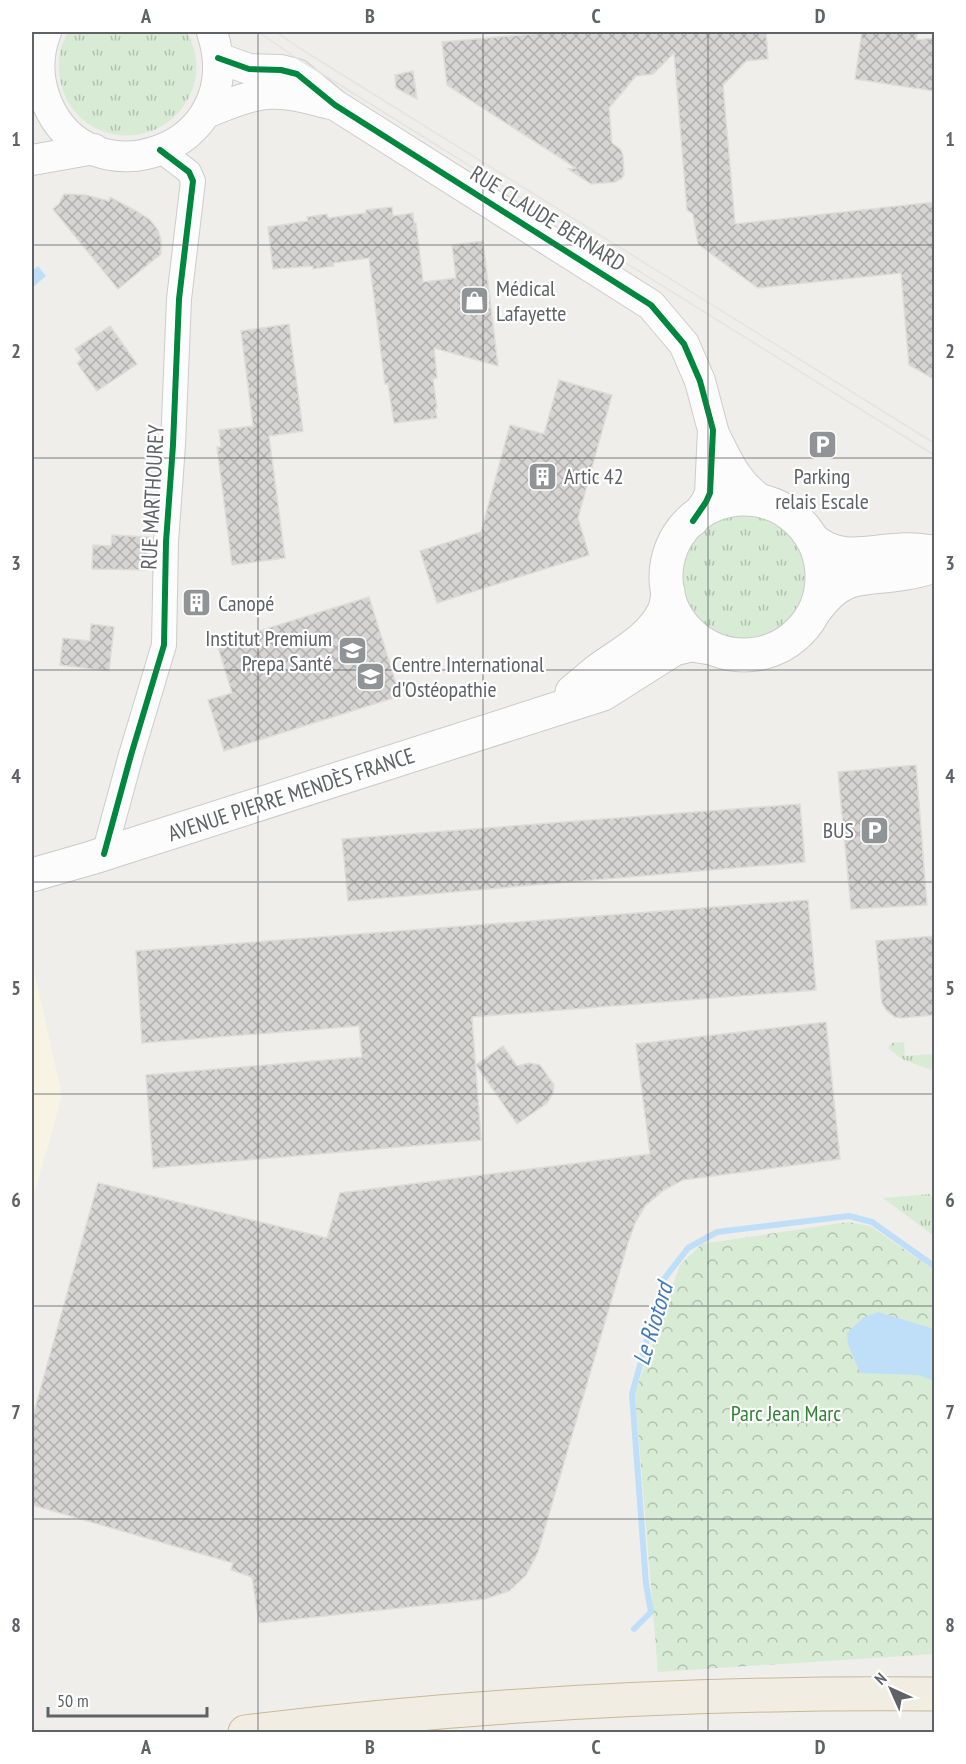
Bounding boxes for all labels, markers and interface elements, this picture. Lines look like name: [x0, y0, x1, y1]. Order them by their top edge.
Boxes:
text: A: [140, 3, 152, 29]
text: B: [365, 3, 375, 29]
text: C: [591, 3, 601, 29]
text: D: [815, 3, 826, 29]
text: 1: [11, 126, 21, 152]
text: 1: [945, 126, 955, 152]
street label: RUE CLAUDE BERNARD: [465, 159, 631, 277]
place label: Médical Lafayette: [496, 274, 566, 327]
shop icon: Médical Lafayette: [459, 285, 491, 317]
text: 2: [11, 338, 21, 364]
text: 2: [945, 338, 955, 364]
street label: RUE MARTHOUREY: [134, 424, 170, 570]
parking icon: Parking relais Escale: [806, 428, 838, 460]
building icon: Artic 42: [527, 460, 559, 492]
place label: Artic 42: [564, 462, 624, 490]
place label: Parking relais Escale: [775, 462, 869, 515]
text: 3: [11, 550, 21, 576]
text: 3: [945, 550, 955, 576]
building icon: Canopé: [181, 587, 213, 619]
place label: Canopé: [218, 589, 274, 617]
place label: Institut Premium Prepa Santé: [205, 624, 332, 677]
school or university icon: Institut Premium Prepa Santé: [337, 635, 369, 667]
place label: Centre International d'Ostéopathie: [392, 650, 545, 703]
school or university icon: Centre International d'Ostéopathie: [355, 661, 387, 693]
street label: AVENUE PIERRE MENDÈS FRANCE: [164, 741, 418, 847]
text: 4: [11, 763, 21, 789]
text: 4: [945, 763, 955, 789]
parking icon: BUS: [859, 814, 891, 846]
place label: BUS: [823, 816, 854, 844]
text: 5: [11, 975, 21, 1001]
text: 5: [945, 975, 955, 1001]
text: 6: [11, 1187, 21, 1213]
text: 6: [945, 1187, 955, 1213]
water label: Le Riotord: [625, 1275, 681, 1369]
text: 7: [11, 1399, 21, 1425]
park label: Parc Jean Marc: [731, 1399, 841, 1427]
text: 7: [945, 1399, 955, 1425]
text: 8: [11, 1612, 21, 1638]
text: 8: [945, 1612, 955, 1638]
north arrow: [861, 1659, 921, 1719]
text: N: [870, 1668, 891, 1689]
scale bar: [48, 1680, 207, 1718]
text: 50 m: [57, 1689, 89, 1712]
text: A: [140, 1734, 152, 1760]
text: B: [365, 1734, 375, 1760]
text: C: [591, 1734, 601, 1760]
text: D: [815, 1734, 826, 1760]

